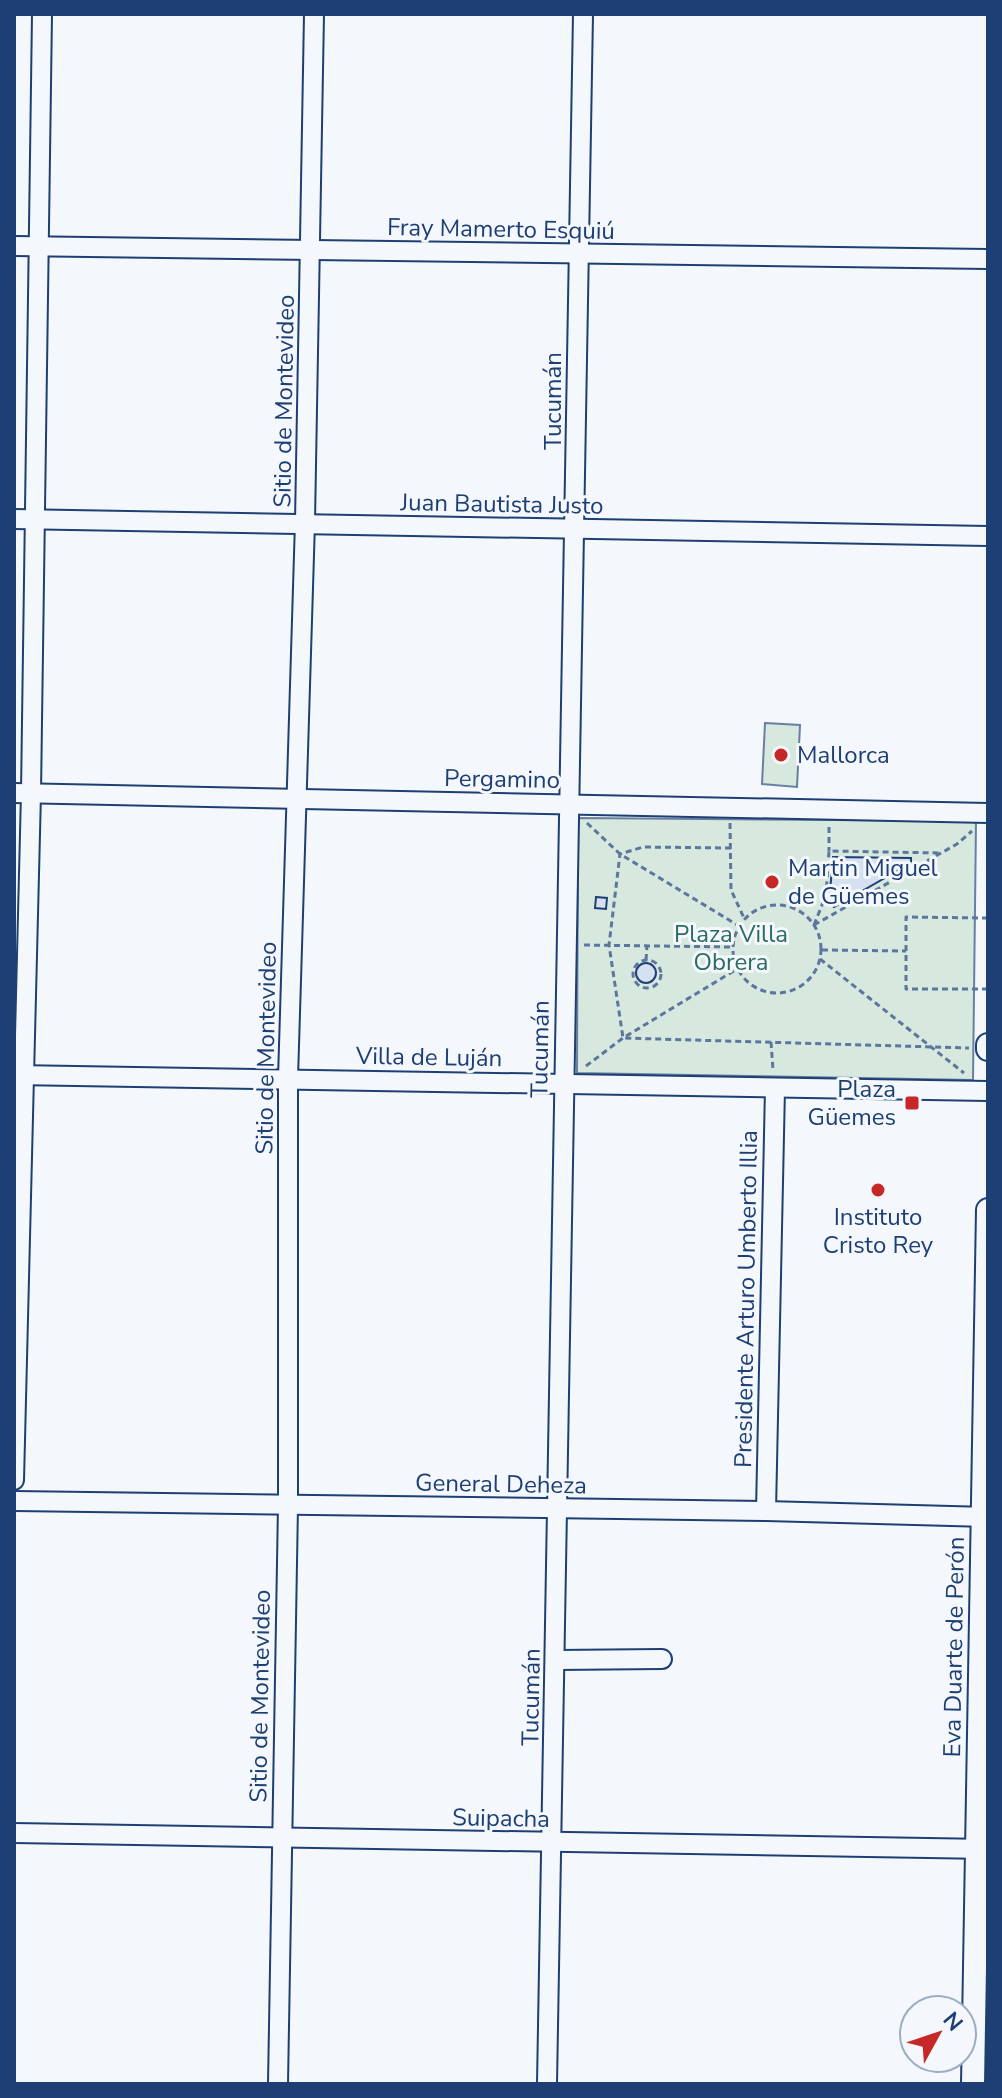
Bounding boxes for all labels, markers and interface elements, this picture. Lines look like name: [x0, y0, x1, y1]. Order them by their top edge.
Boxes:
street label: Fray Mamerto Esquiú: [387, 211, 615, 247]
street label: Sitio de Montevideo: [266, 294, 302, 508]
street label: Tucumán: [537, 352, 569, 450]
street label: Juan Bautista Justo: [399, 486, 604, 522]
place label: Mallorca: [797, 739, 890, 771]
marker: Mallorca: [772, 746, 790, 764]
street label: Pergamino: [444, 762, 560, 796]
place label: Martin Miguel de Güemes: [788, 852, 938, 912]
marker: Martin Miguel de Güemes: [763, 873, 781, 891]
park label: Plaza Villa Obrera: [674, 918, 788, 978]
street label: Sitio de Montevideo: [248, 941, 284, 1155]
street label: Tucumán: [523, 1000, 557, 1098]
street label: Villa de Luján: [355, 1040, 502, 1074]
place label: Plaza Güemes: [807, 1073, 896, 1133]
marker: Plaza Güemes: [903, 1094, 921, 1112]
street label: Presidente Arturo Umberto Illia: [727, 1130, 765, 1468]
marker: Instituto Cristo Rey: [869, 1181, 887, 1199]
place label: Instituto Cristo Rey: [823, 1201, 934, 1261]
street label: General Deheza: [415, 1467, 587, 1501]
street label: Eva Duarte de Perón: [936, 1536, 972, 1758]
street label: Sitio de Montevideo: [242, 1589, 278, 1803]
street label: Tucumán: [514, 1648, 548, 1746]
street label: Suipacha: [452, 1801, 550, 1835]
north arrow: [898, 1994, 978, 2074]
text: N: [936, 2006, 969, 2038]

